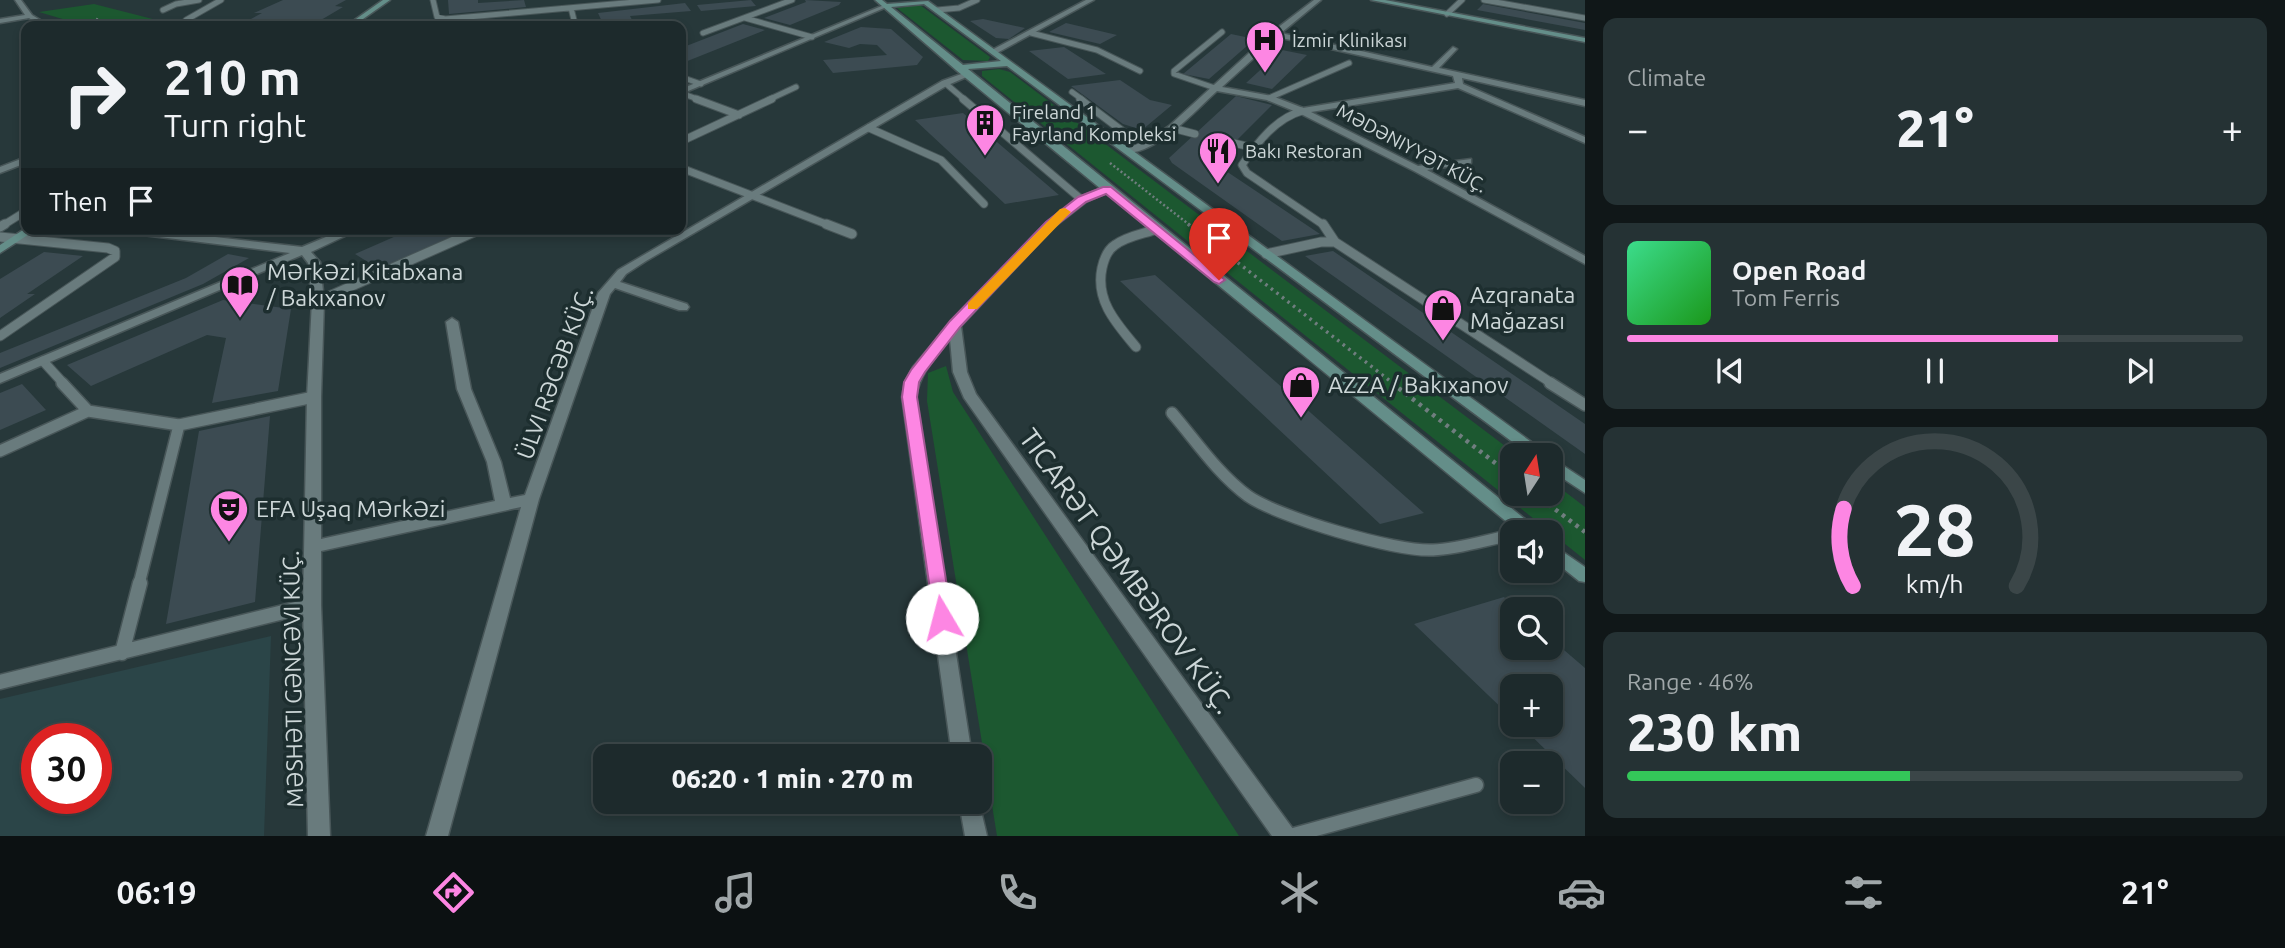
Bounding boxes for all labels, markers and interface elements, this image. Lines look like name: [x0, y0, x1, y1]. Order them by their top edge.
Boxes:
hospital icon: İzmir Klinikası: [1244, 19, 1286, 74]
place label: İzmir Klinikası: [1292, 29, 1407, 51]
icon: right: [49, 49, 140, 140]
text: 210 m: [164, 49, 301, 104]
text: Climate: [1627, 65, 1706, 90]
street label: MƏDƏNIYYƏT KÜÇ.: [1333, 99, 1491, 197]
text: 21°: [1896, 99, 1974, 157]
place label: Fireland 1 Fayrland Kompleksi: [1012, 101, 1176, 145]
building icon: Fireland 1 Fayrland Kompleksi: [964, 102, 1006, 157]
text: Turn right: [164, 107, 306, 143]
text: −: [1627, 108, 1648, 150]
text: +: [2222, 108, 2243, 150]
restaurant icon: Bakı Restoran: [1197, 130, 1239, 185]
place label: Bakı Restoran: [1245, 140, 1362, 162]
icon: arrive: [122, 182, 160, 220]
text: Then: [49, 187, 108, 216]
pin: [1189, 208, 1249, 280]
icon: arrive: [1200, 219, 1238, 257]
text: Open Road: [1732, 256, 1866, 285]
place label: Mərkəzi Kitabxana / Bakıxanov: [266, 259, 463, 310]
library icon: Mərkəzi Kitabxana / Bakıxanov: [219, 264, 261, 319]
place label: Azqranata Mağazası: [1470, 282, 1575, 333]
street label: ÜLVI RƏCƏB KÜÇ.: [512, 283, 597, 462]
text: Tom Ferris: [1732, 285, 1840, 310]
shop icon: Azqranata Mağazası: [1422, 287, 1464, 342]
icon: previous: [1711, 352, 1749, 390]
icon: pause: [1916, 352, 1954, 390]
icon: next: [2121, 352, 2159, 390]
shop icon: AZZA / Bakıxanov: [1280, 364, 1322, 419]
place label: AZZA / Bakıxanov: [1328, 372, 1509, 397]
street label: TICARƏT QƏMBƏROV KÜÇ.: [1014, 422, 1241, 719]
north arrow: [1500, 443, 1563, 506]
map controls: [1500, 443, 1563, 814]
theatre icon: EFA Uşaq Mərkəzi: [208, 488, 250, 543]
text: 28: [1894, 489, 1976, 571]
place label: EFA Uşaq Mərkəzi: [256, 496, 445, 521]
button: sound: [1500, 520, 1563, 583]
street label: MƏSHƏTI GƏNCƏVI KÜÇ.: [278, 550, 307, 808]
text: km/h: [1906, 570, 1964, 598]
position arrow: [905, 581, 979, 655]
button: search: [1500, 597, 1563, 660]
text: Range · 46%: [1627, 669, 1754, 694]
button: +: [1500, 674, 1563, 737]
text: 230 km: [1627, 703, 1802, 761]
speed limit sign: 30: [21, 723, 112, 814]
button: −: [1500, 751, 1563, 814]
text: 06:20 · 1 min · 270 m: [672, 764, 913, 793]
icon: directions: [429, 868, 478, 917]
icon: music: [711, 868, 760, 917]
icon: phone: [993, 868, 1042, 917]
icon: climate: [1275, 868, 1324, 917]
icon: car: [1557, 868, 1606, 917]
icon: filters: [1839, 868, 1888, 917]
text: 06:19: [116, 874, 197, 910]
text: 21°: [2121, 874, 2169, 910]

